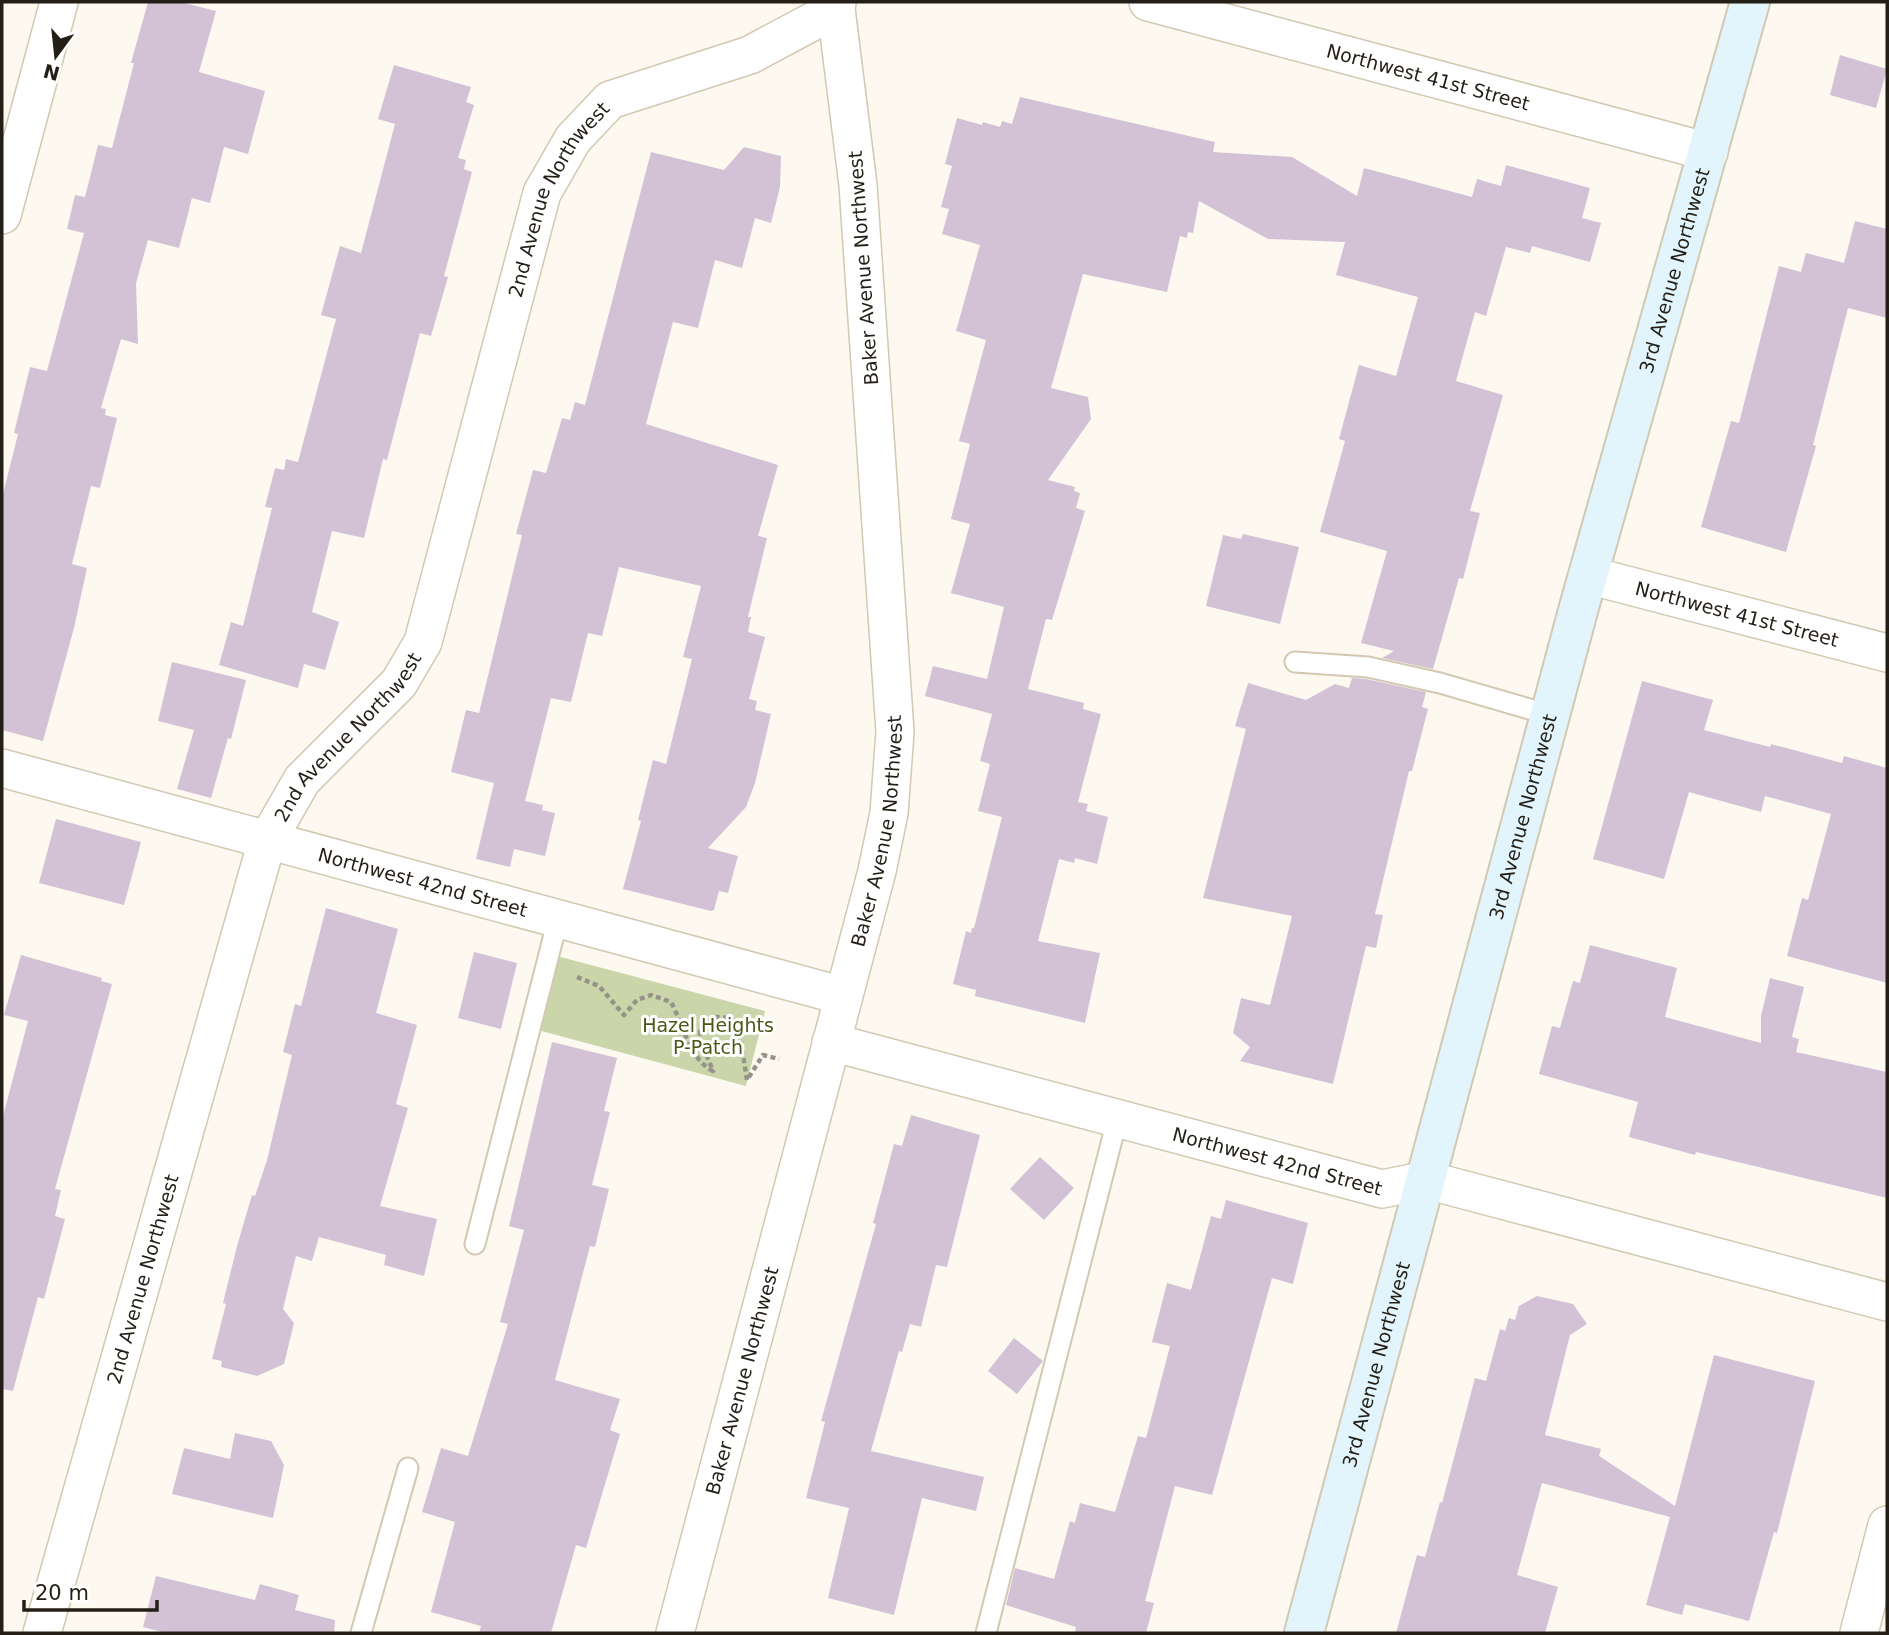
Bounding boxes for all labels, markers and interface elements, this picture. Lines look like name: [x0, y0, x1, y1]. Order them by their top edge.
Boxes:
north arrow: [21, 21, 91, 91]
street label: Northwest 41st Street: [1324, 39, 1532, 115]
text: N: [41, 60, 62, 85]
street label: 2nd Avenue Northwest: [504, 97, 613, 299]
street label: Baker Avenue Northwest: [844, 150, 882, 386]
street label: 3rd Avenue Northwest: [1635, 165, 1714, 375]
street label: Northwest 41st Street: [1633, 577, 1841, 651]
street label: 2nd Avenue Northwest: [270, 649, 425, 825]
street label: 3rd Avenue Northwest: [1485, 712, 1561, 922]
street label: Baker Avenue Northwest: [846, 715, 906, 949]
street label: Northwest 42nd Street: [316, 843, 530, 921]
park label: Hazel Heights P-Patch: [642, 1014, 774, 1058]
street label: Northwest 42nd Street: [1170, 1123, 1385, 1200]
street label: 2nd Avenue Northwest: [102, 1172, 183, 1386]
street label: 3rd Avenue Northwest: [1338, 1259, 1414, 1470]
street label: Baker Avenue Northwest: [701, 1264, 783, 1497]
scale bar: [24, 1568, 158, 1612]
text: 20 m: [35, 1581, 89, 1605]

